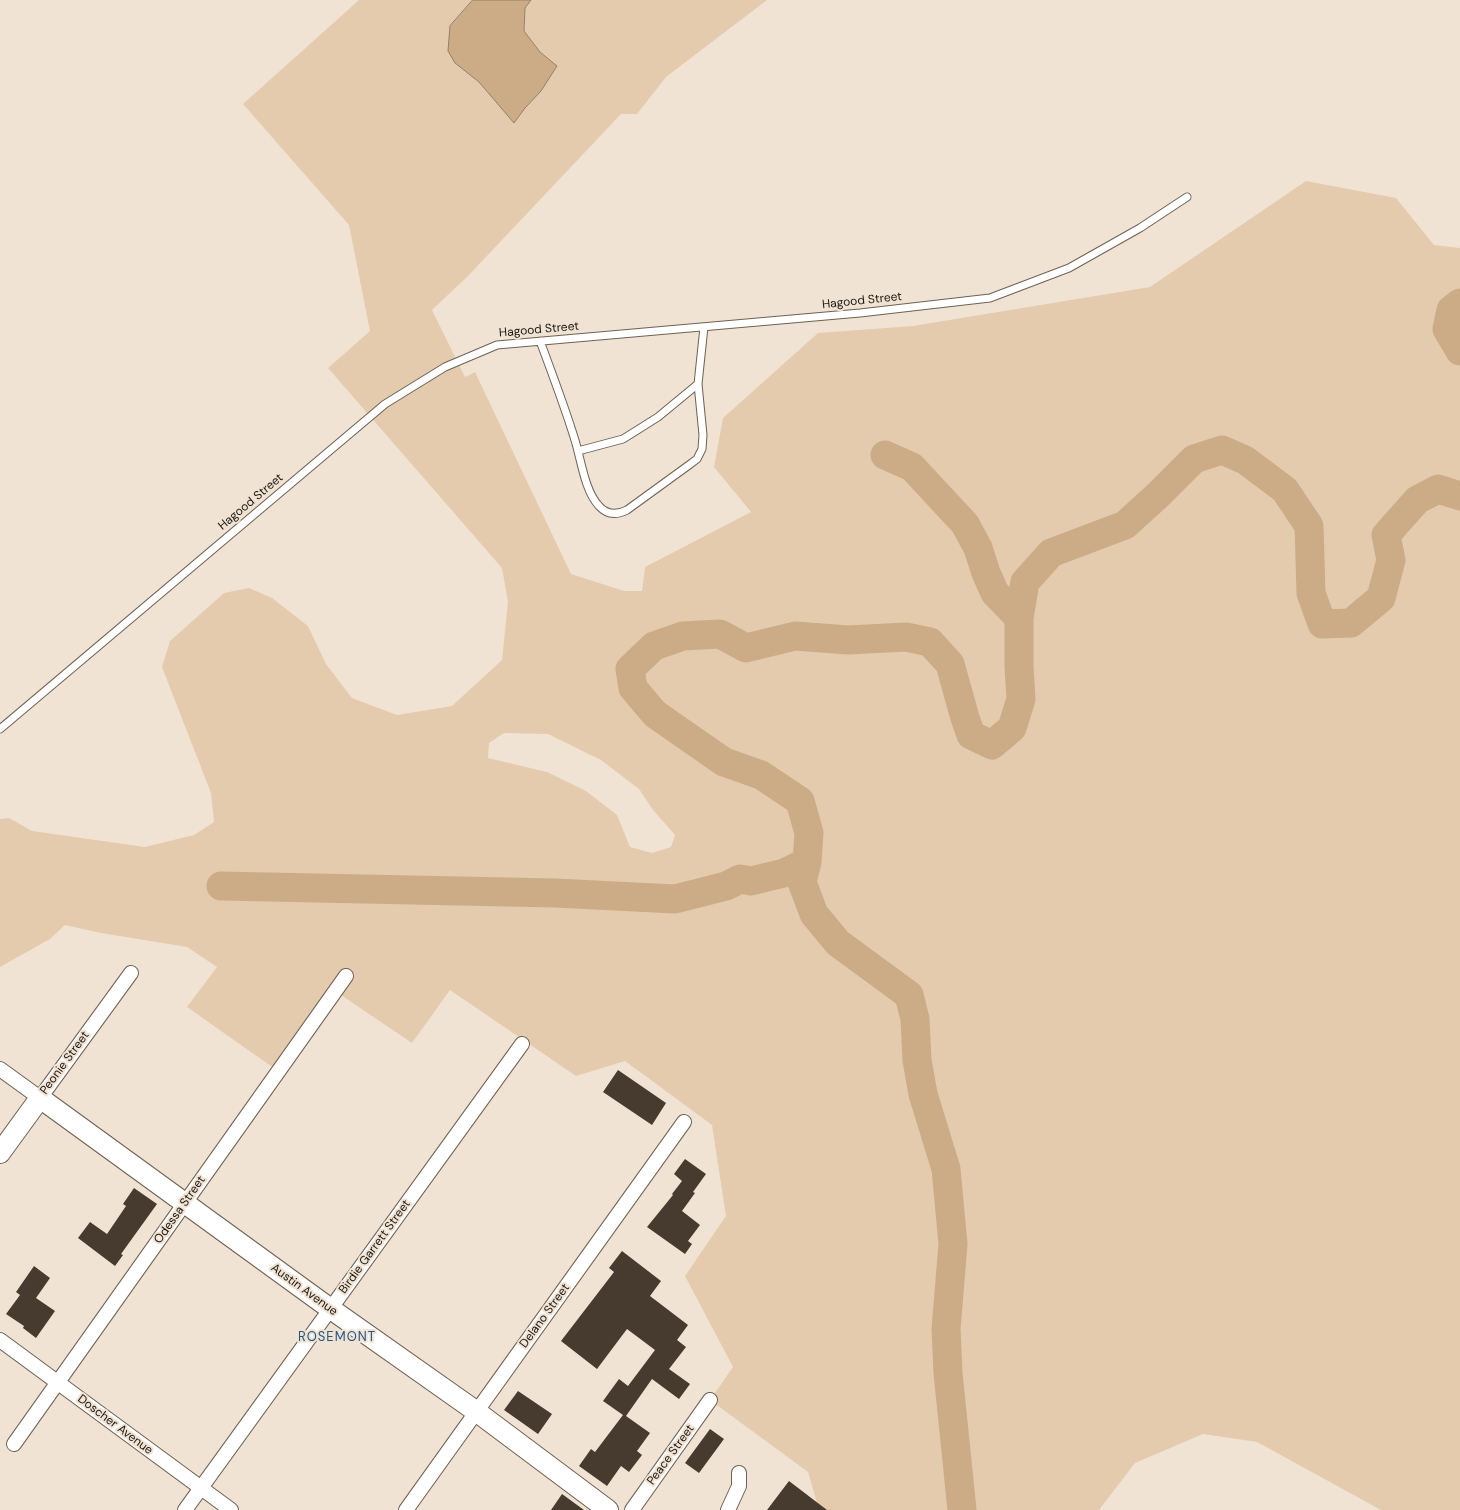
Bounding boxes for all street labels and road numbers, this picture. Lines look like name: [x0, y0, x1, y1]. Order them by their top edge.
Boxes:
street label: Hagood Street: [821, 290, 903, 312]
street label: Hagood Street: [498, 319, 580, 341]
street label: Hagood Street: [216, 471, 286, 533]
street label: Peonie Street: [37, 1029, 93, 1097]
street label: Odessa Street: [151, 1173, 209, 1247]
street label: Birdie Garrett Street: [336, 1197, 414, 1297]
street label: Austin Avenue: [268, 1261, 340, 1319]
street label: Delano Street: [517, 1281, 573, 1351]
street label: Doscher Avenue: [75, 1392, 155, 1458]
street label: Peace Street: [644, 1422, 698, 1488]

